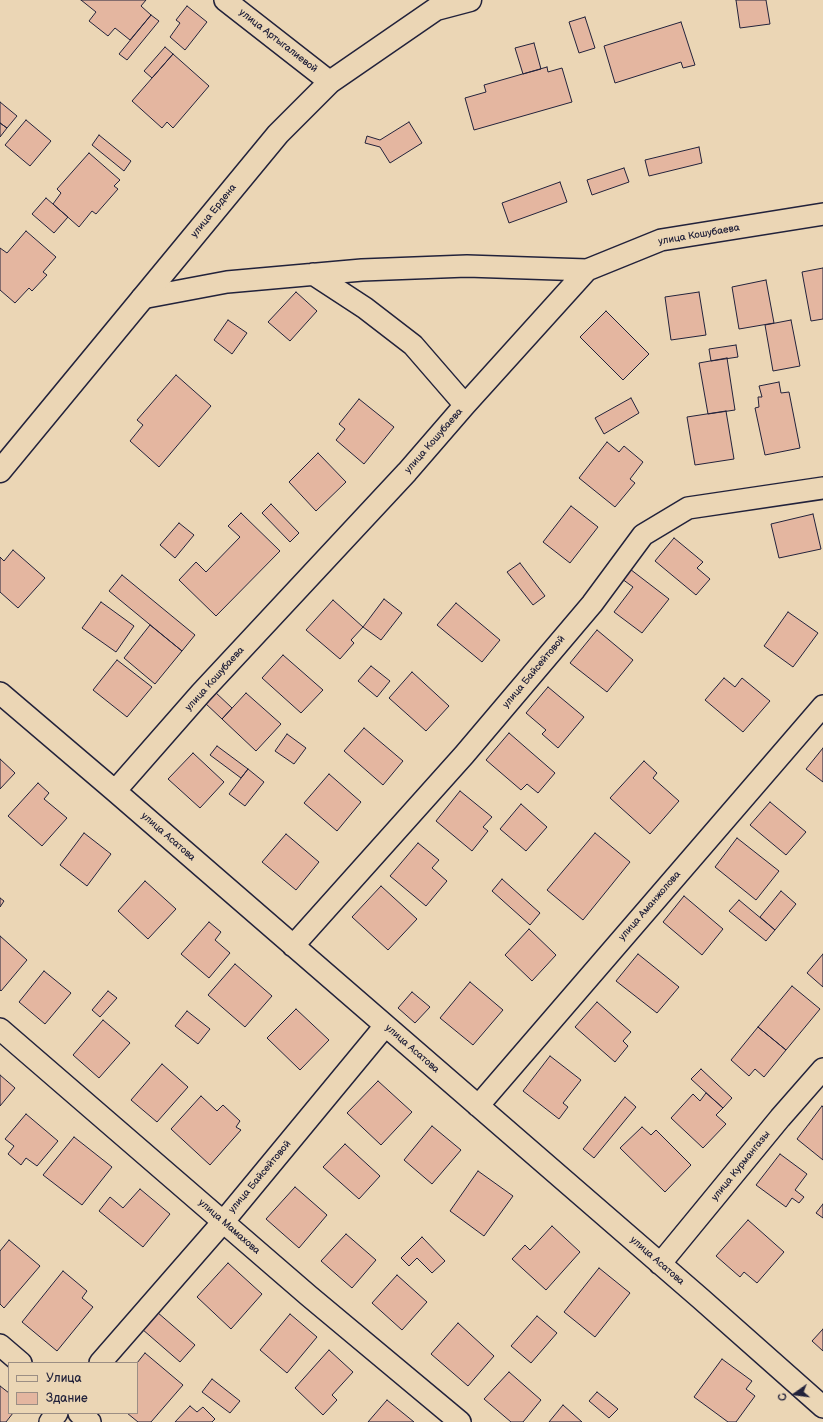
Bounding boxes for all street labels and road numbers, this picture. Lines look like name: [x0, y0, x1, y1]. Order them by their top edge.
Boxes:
street label: улица Артыгалиевой: [236, 7, 320, 75]
street label: улица Ердена: [189, 182, 239, 240]
street label: улица Кошубаева: [657, 222, 741, 248]
street label: улица Кошубаева: [402, 406, 466, 476]
street label: улица Байсейтовой: [500, 633, 568, 711]
street label: улица Кошубаева: [183, 644, 247, 714]
street label: улица Асатова: [138, 810, 198, 864]
street label: улица Аманжолова: [616, 869, 684, 943]
street label: улица Асатова: [382, 1022, 442, 1076]
street label: улица Курмангазы: [709, 1128, 773, 1204]
street label: улица Байсейтовой: [226, 1138, 294, 1216]
street label: улица Мамахова: [196, 1197, 262, 1257]
street label: улица Асатова: [627, 1234, 687, 1288]

